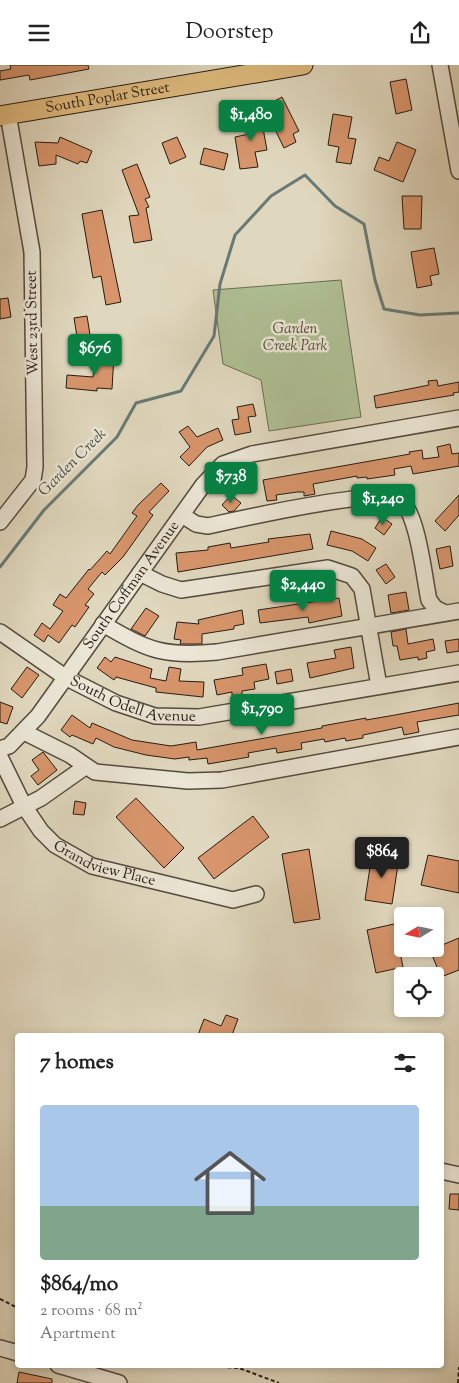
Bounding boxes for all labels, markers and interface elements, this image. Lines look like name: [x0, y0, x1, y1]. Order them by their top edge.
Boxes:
text: Doorstep: [185, 17, 274, 49]
icon: menu: [25, 19, 53, 47]
icon: share: [406, 19, 434, 47]
street label: South Poplar Street: [44, 77, 171, 119]
pin: $1,480: [210, 99, 292, 142]
text: $1,480: [230, 104, 272, 127]
street label: West 23rd Street: [22, 270, 44, 376]
park label: Garden Creek Park: [263, 319, 327, 357]
pin: $676: [65, 333, 125, 376]
text: $676: [79, 338, 111, 361]
water label: Garden Creek: [34, 424, 112, 502]
pin: $738: [201, 461, 261, 504]
text: $738: [215, 466, 247, 489]
pin: $1,240: [342, 483, 424, 526]
text: $1,240: [362, 488, 404, 511]
street label: South Coffman Avenue: [78, 517, 185, 654]
pin: $2,440: [262, 569, 344, 612]
text: $2,440: [281, 574, 325, 597]
street label: South Odell Avenue: [66, 671, 196, 727]
pin: $1,790: [221, 693, 303, 736]
text: $1,790: [241, 698, 283, 721]
street label: Grandview Place: [49, 836, 158, 891]
pin: $864: [352, 837, 412, 879]
text: $864: [366, 841, 398, 864]
north arrow: [394, 907, 444, 957]
map controls: [394, 907, 444, 1017]
button: locate: [394, 967, 444, 1017]
text: 7 homes: [40, 1048, 114, 1078]
icon: filters: [391, 1049, 419, 1077]
icon: home: [185, 1138, 275, 1228]
text: $864/mo: [40, 1270, 118, 1300]
text: 2 rooms · 68 m²: [40, 1300, 143, 1323]
text: Apartment: [40, 1323, 116, 1346]

